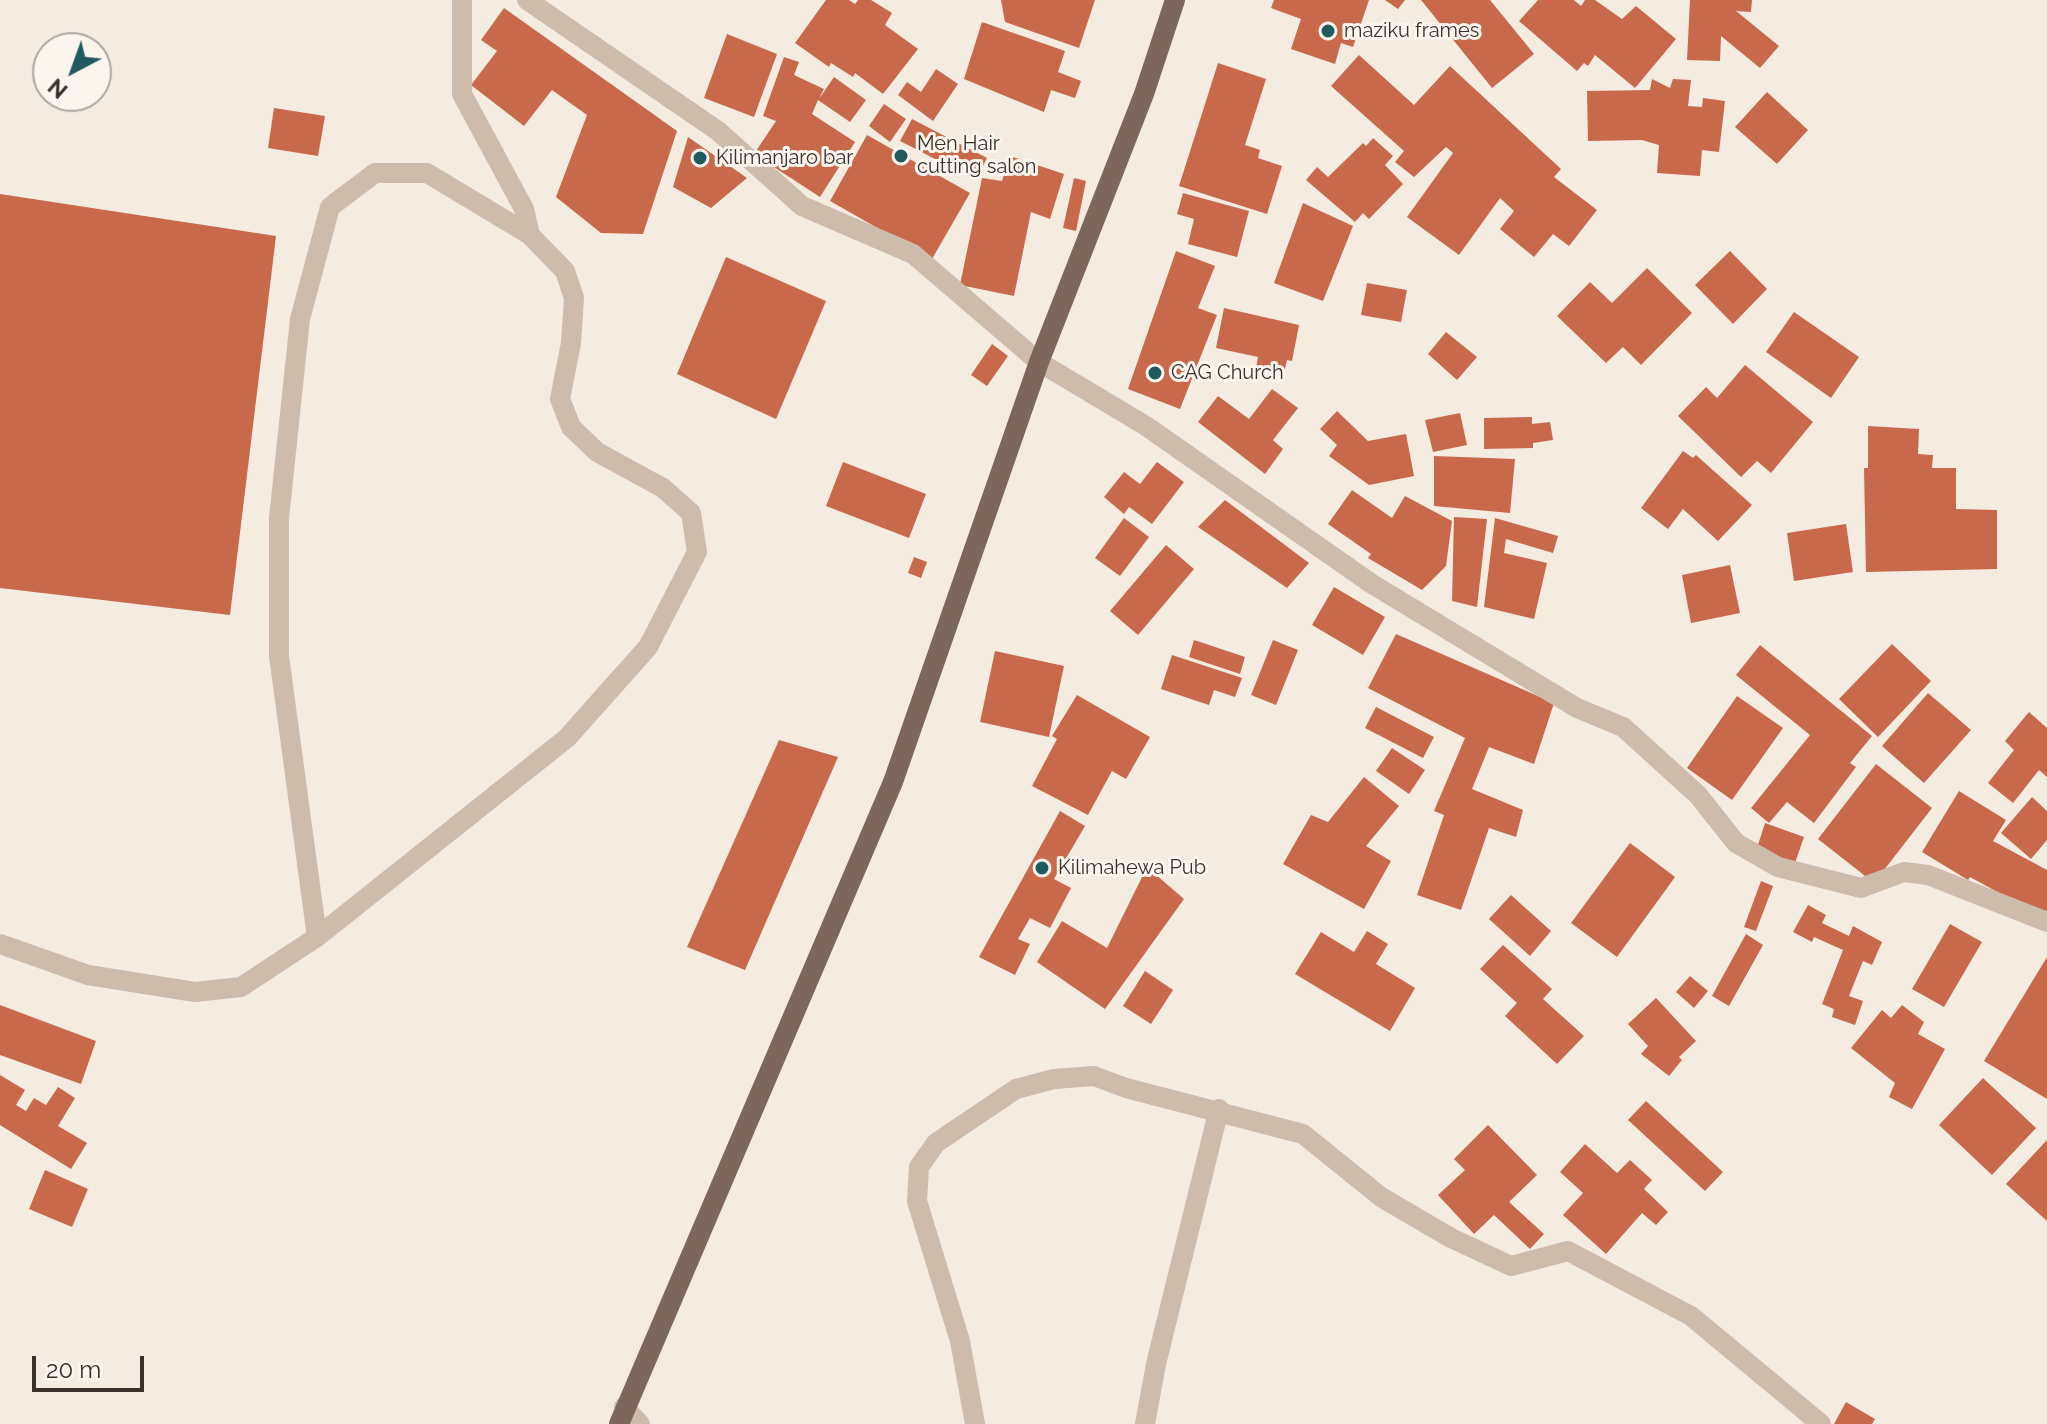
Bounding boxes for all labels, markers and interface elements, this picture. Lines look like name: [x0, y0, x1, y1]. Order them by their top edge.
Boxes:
place label: maziku frames: [1344, 19, 1479, 43]
marker: maziku frames: [1319, 22, 1337, 40]
north arrow: [32, 32, 112, 112]
text: N: [43, 73, 72, 104]
place label: Men Hair cutting salon: [917, 132, 1036, 179]
place label: Kilimanjaro bar: [716, 146, 853, 170]
marker: Men Hair cutting salon: [892, 147, 910, 165]
marker: Kilimanjaro bar: [691, 149, 709, 167]
place label: CAG Church: [1171, 361, 1284, 385]
marker: CAG Church: [1146, 364, 1164, 382]
place label: Kilimahewa Pub: [1058, 856, 1206, 880]
marker: Kilimahewa Pub: [1033, 859, 1051, 877]
scale bar: [36, 1340, 148, 1390]
text: 20 m: [46, 1355, 101, 1384]

